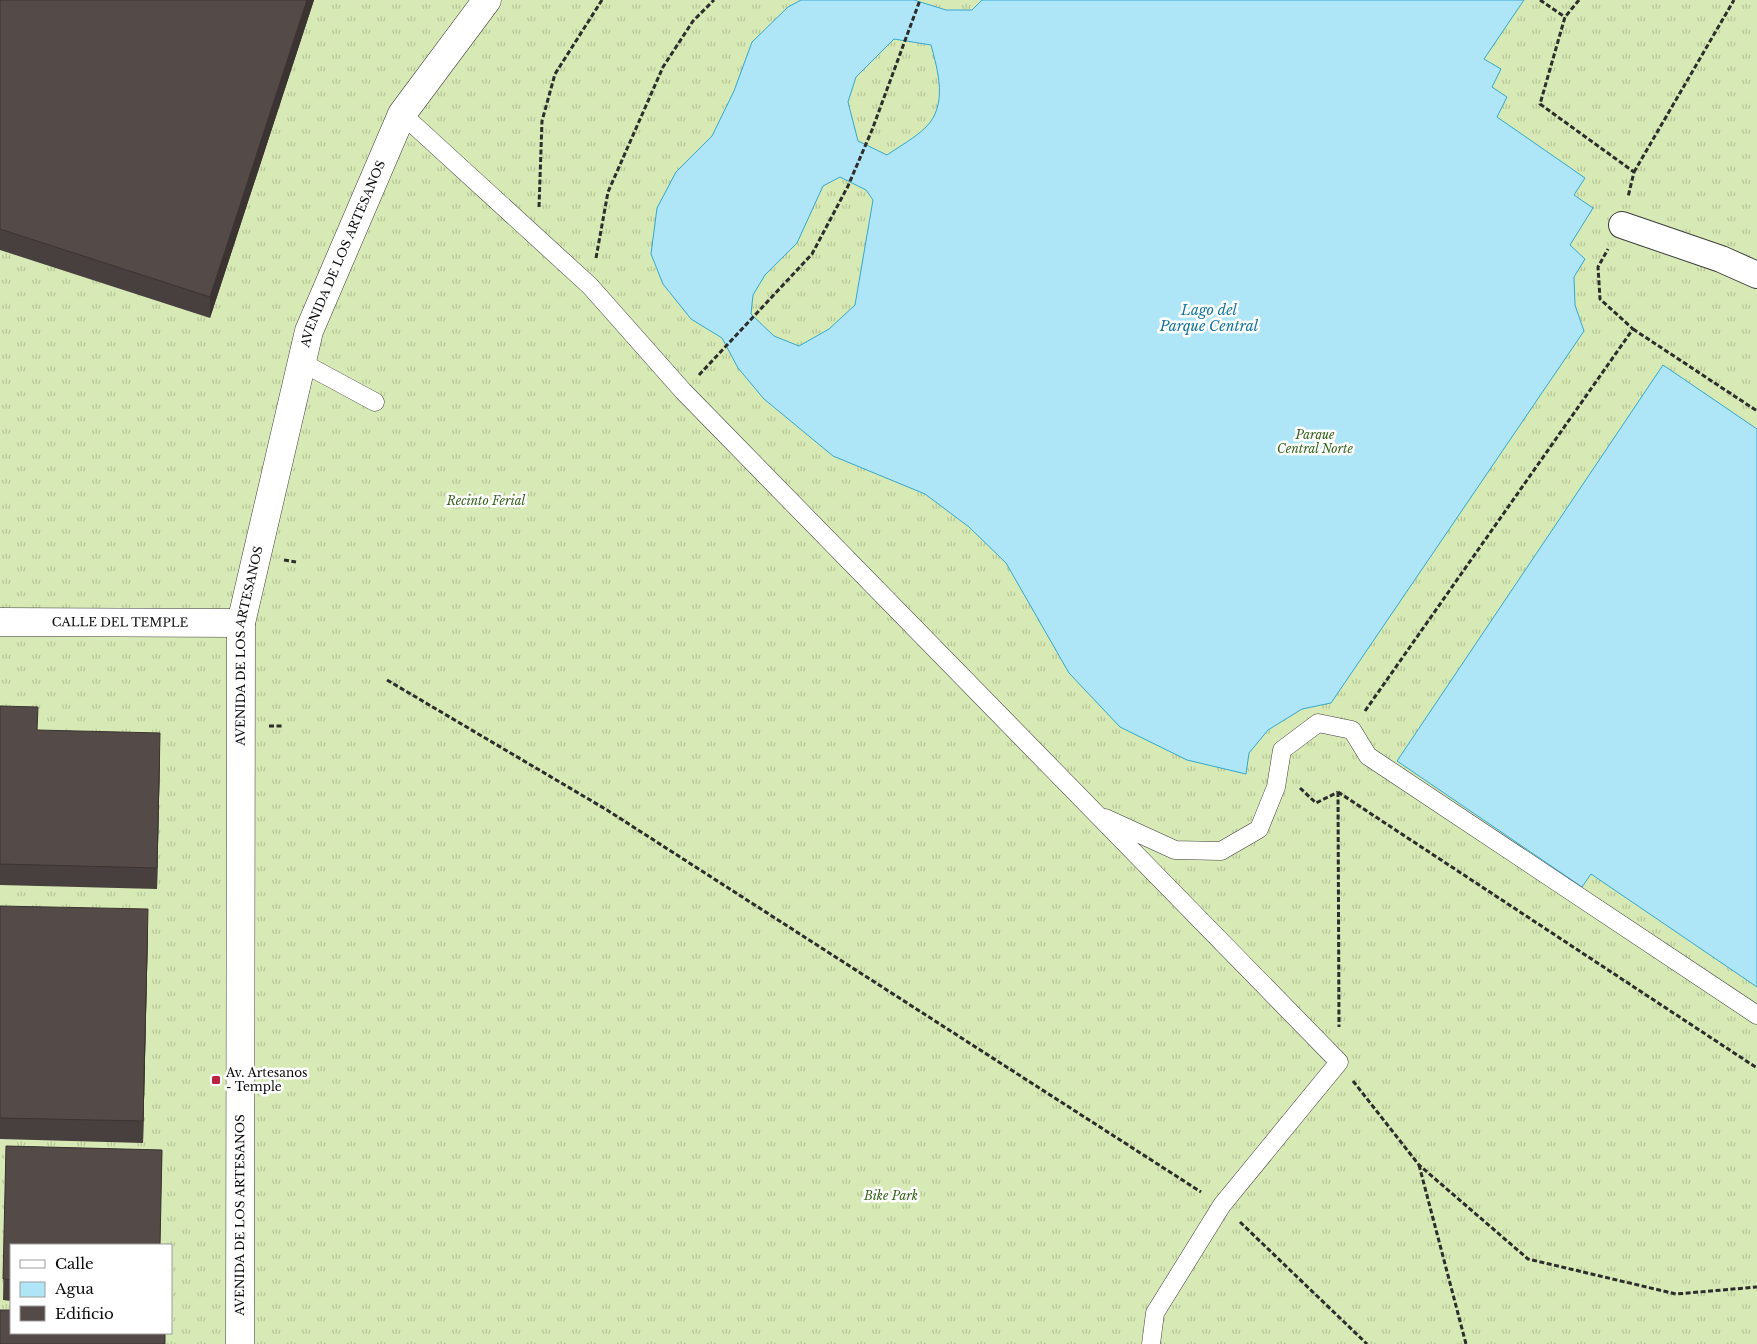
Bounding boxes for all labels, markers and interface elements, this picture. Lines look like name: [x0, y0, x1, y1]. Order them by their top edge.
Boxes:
street label: AVENIDA DE LOS ARTESANOS: [297, 158, 388, 350]
water label: Lago del Parque Central: [1159, 301, 1259, 335]
park label: Parque Central Norte: [1277, 427, 1353, 456]
park label: Recinto Ferial: [446, 493, 526, 508]
street label: AVENIDA DE LOS ARTESANOS: [232, 544, 266, 747]
street label: CALLE DEL TEMPLE: [52, 614, 188, 630]
place label: Av. Artesanos - Temple: [225, 1065, 307, 1094]
marker: Av. Artesanos - Temple: [210, 1074, 222, 1086]
street label: AVENIDA DE LOS ARTESANOS: [232, 1114, 247, 1317]
park label: Bike Park: [863, 1188, 918, 1203]
legend: [10, 1244, 172, 1334]
text: Calle: [55, 1254, 94, 1273]
text: Agua: [54, 1279, 95, 1298]
text: Edificio: [55, 1304, 114, 1323]

